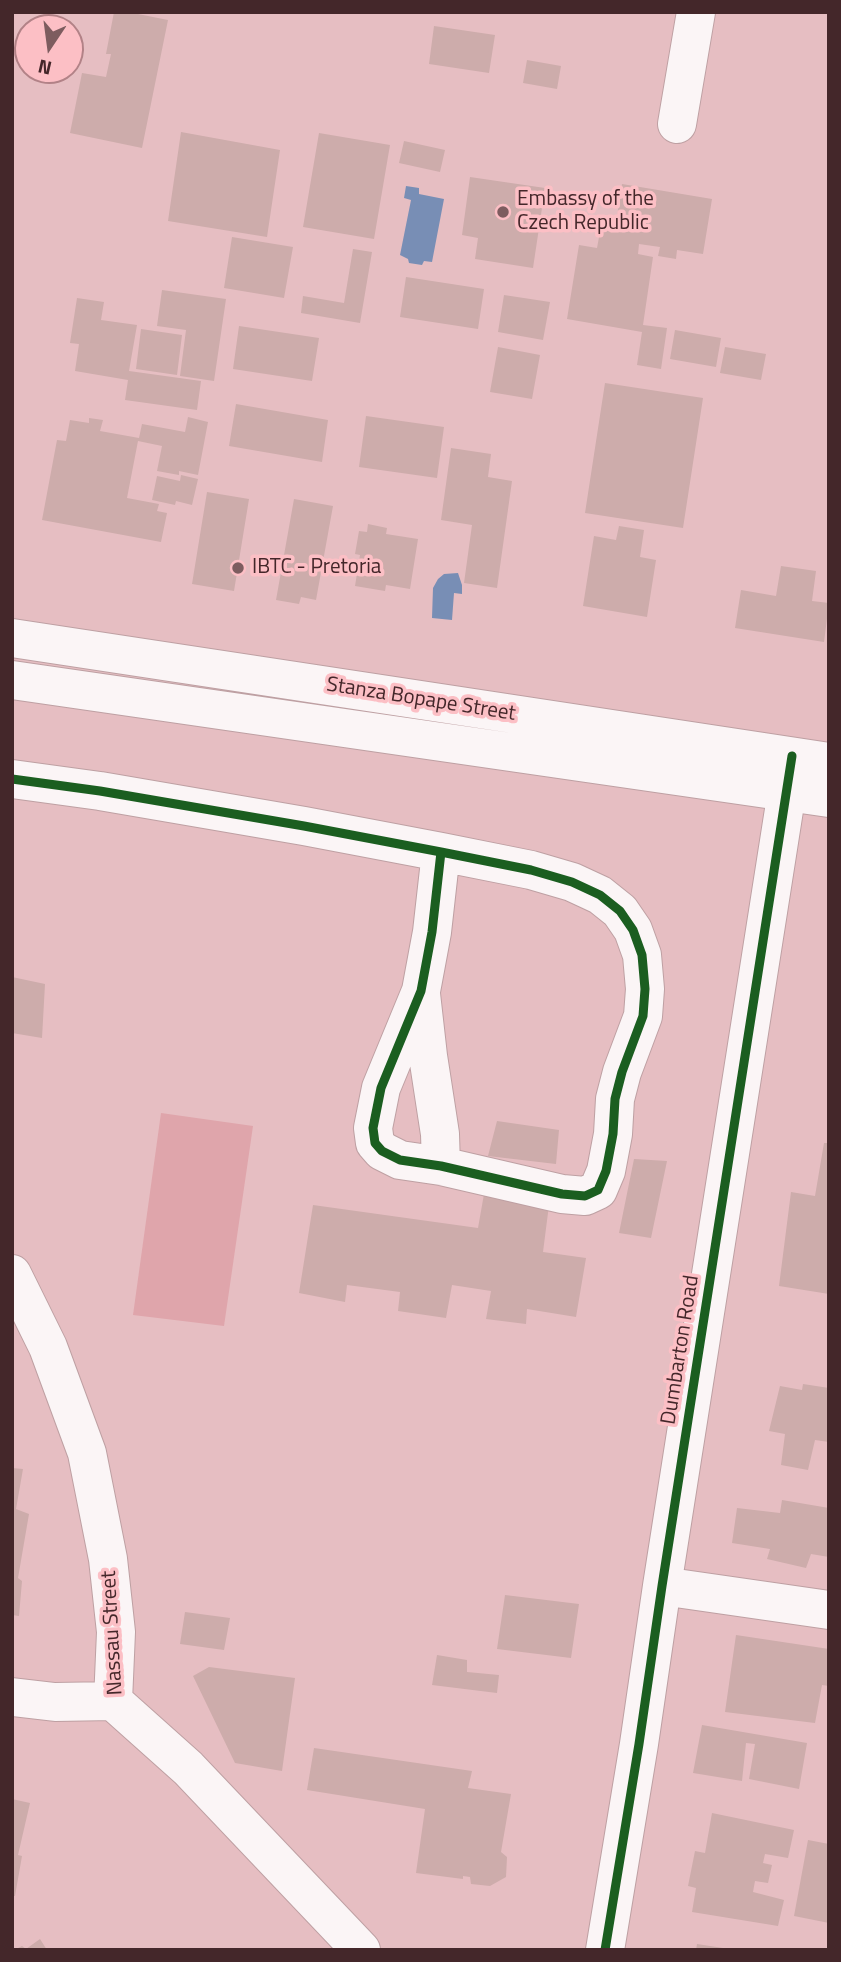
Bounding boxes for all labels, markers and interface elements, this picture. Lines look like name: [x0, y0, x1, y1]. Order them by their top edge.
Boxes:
north arrow: [14, 14, 84, 84]
text: N: [35, 52, 54, 84]
place label: Embassy of the Czech Republic: [517, 187, 654, 237]
marker: Embassy of the Czech Republic: [495, 204, 511, 220]
place label: IBTC - Pretoria: [252, 555, 381, 581]
marker: IBTC - Pretoria: [230, 560, 246, 576]
street label: Stanza Bopape Street: [325, 673, 517, 727]
street label: Dumbarton Road: [657, 1274, 705, 1426]
street label: Nassau Street: [97, 1570, 129, 1696]

